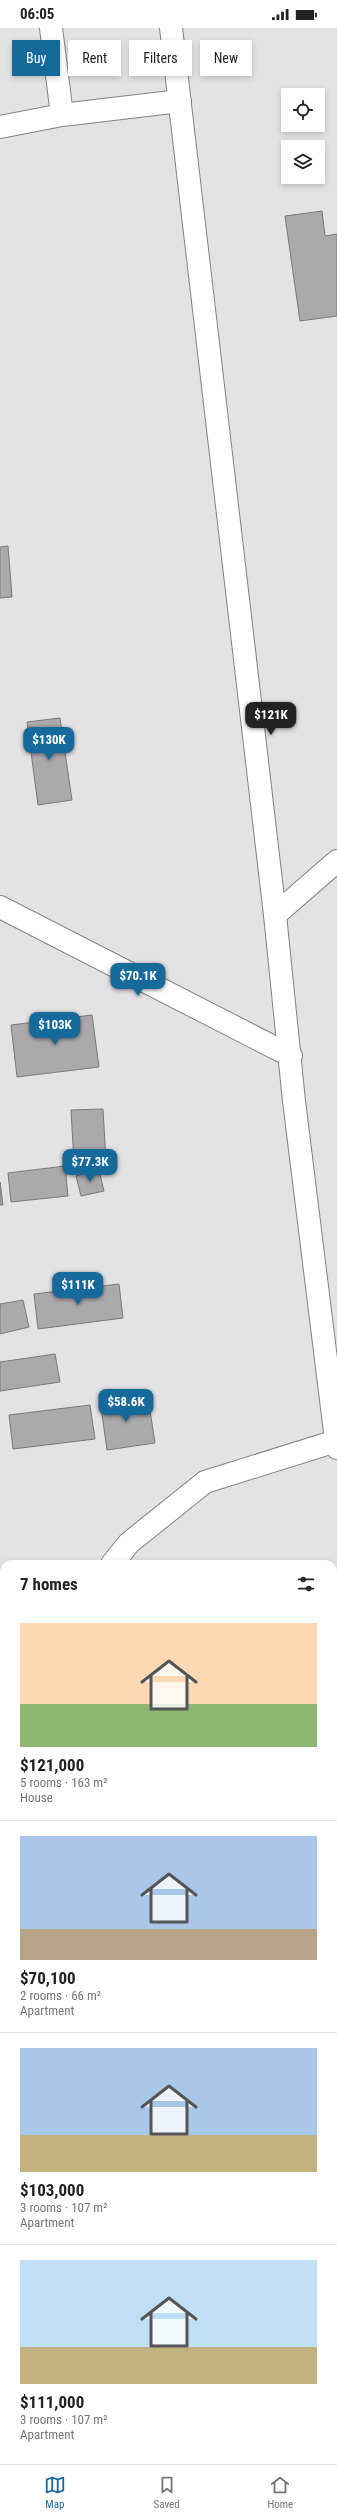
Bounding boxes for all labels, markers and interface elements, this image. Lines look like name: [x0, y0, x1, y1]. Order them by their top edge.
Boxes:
text: 06:05: [20, 5, 54, 23]
chip: Buy: [12, 40, 60, 76]
chip: Rent: [68, 40, 121, 76]
chip: Filters: [129, 40, 192, 76]
chip: New: [200, 40, 252, 76]
map controls: [281, 88, 325, 184]
button: locate: [281, 88, 325, 132]
button: layers: [281, 140, 325, 184]
pin: $121K: [243, 702, 299, 736]
text: $121K: [254, 707, 288, 722]
pin: $130K: [21, 727, 77, 761]
text: $130K: [32, 732, 66, 747]
pin: $70.1K: [105, 963, 171, 997]
text: $70.1K: [119, 968, 157, 983]
pin: $103K: [27, 1012, 83, 1046]
text: $103K: [38, 1017, 72, 1032]
pin: $77.3K: [57, 1149, 123, 1183]
text: $77.3K: [71, 1154, 109, 1169]
pin: $111K: [50, 1272, 106, 1306]
text: $111K: [61, 1277, 95, 1292]
pin: $58.6K: [93, 1389, 159, 1423]
text: $58.6K: [107, 1394, 145, 1409]
icon: filters: [295, 1573, 317, 1595]
text: 7 homes: [20, 1574, 78, 1594]
icon: home: [133, 1649, 205, 1721]
text: $121,000: [20, 1755, 84, 1775]
text: 5 rooms · 163 m²: [20, 1775, 107, 1790]
text: House: [20, 1790, 53, 1805]
icon: home: [133, 1862, 205, 1934]
text: $70,100: [20, 1968, 76, 1988]
text: 2 rooms · 66 m²: [20, 1988, 101, 2003]
text: Apartment: [20, 2003, 74, 2018]
icon: home: [133, 2074, 205, 2146]
text: $103,000: [20, 2180, 84, 2200]
text: 3 rooms · 107 m²: [20, 2200, 107, 2215]
text: Apartment: [20, 2215, 74, 2230]
icon: home: [133, 2286, 205, 2358]
text: $111,000: [20, 2392, 84, 2412]
text: 3 rooms · 107 m²: [20, 2412, 107, 2427]
text: Apartment: [20, 2427, 74, 2442]
tab: Map: [44, 2474, 66, 2511]
tab: Saved: [154, 2474, 180, 2511]
tab: Home: [267, 2474, 293, 2511]

